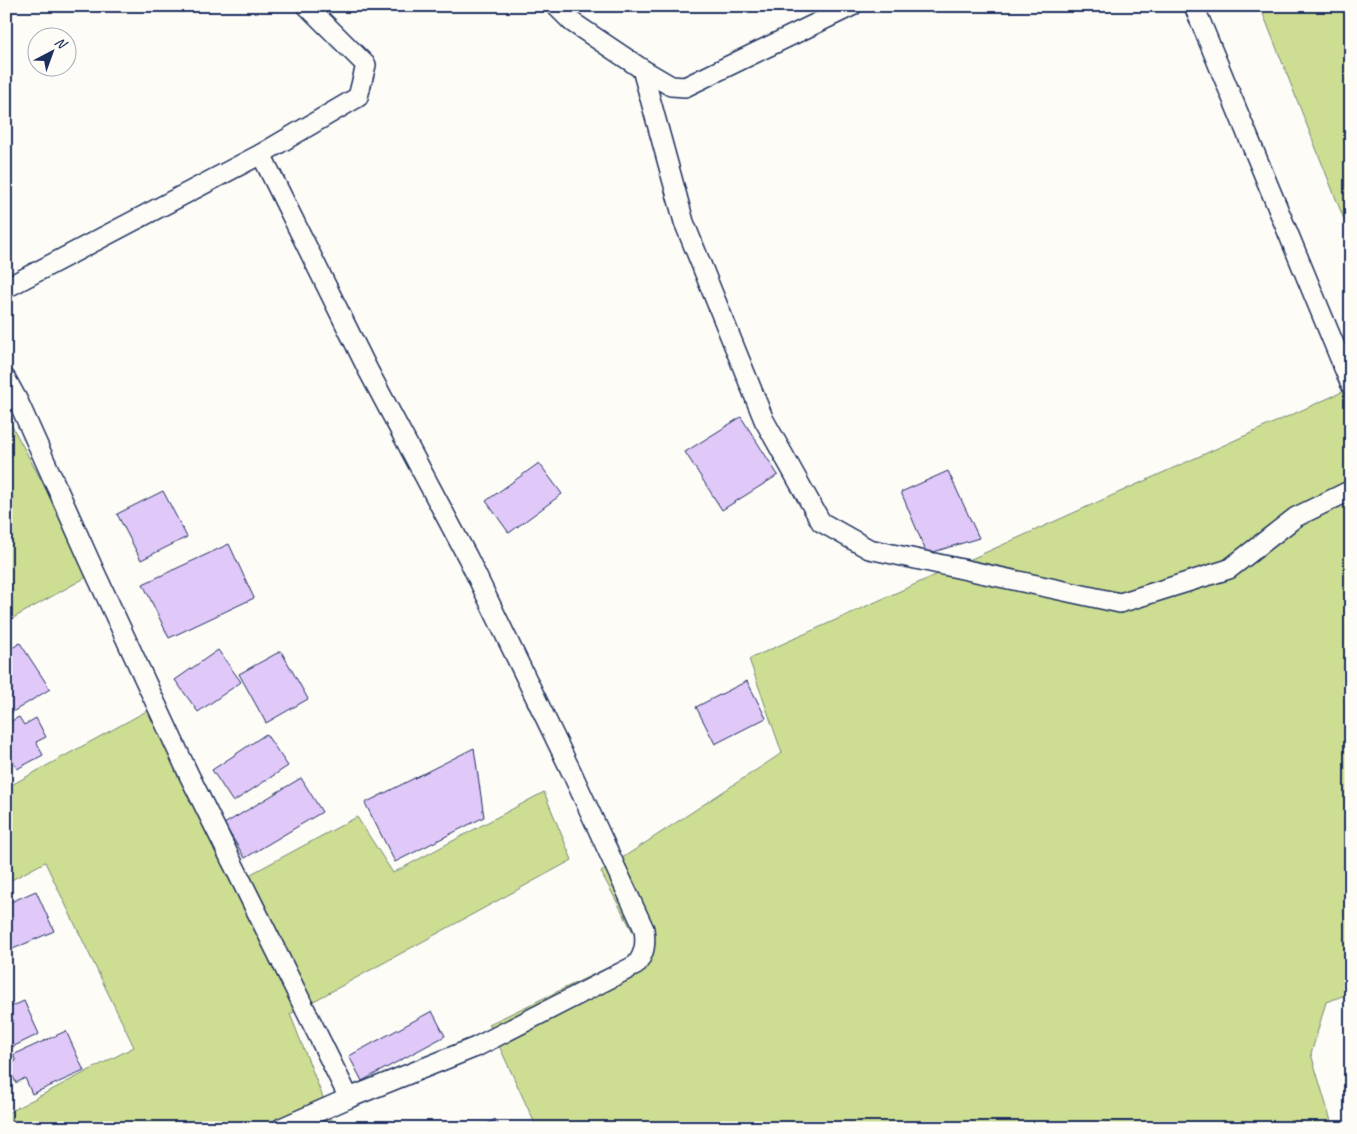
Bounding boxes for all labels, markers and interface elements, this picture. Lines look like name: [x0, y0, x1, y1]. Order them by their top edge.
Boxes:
north arrow: [28, 28, 78, 78]
text: N: [51, 33, 71, 53]

